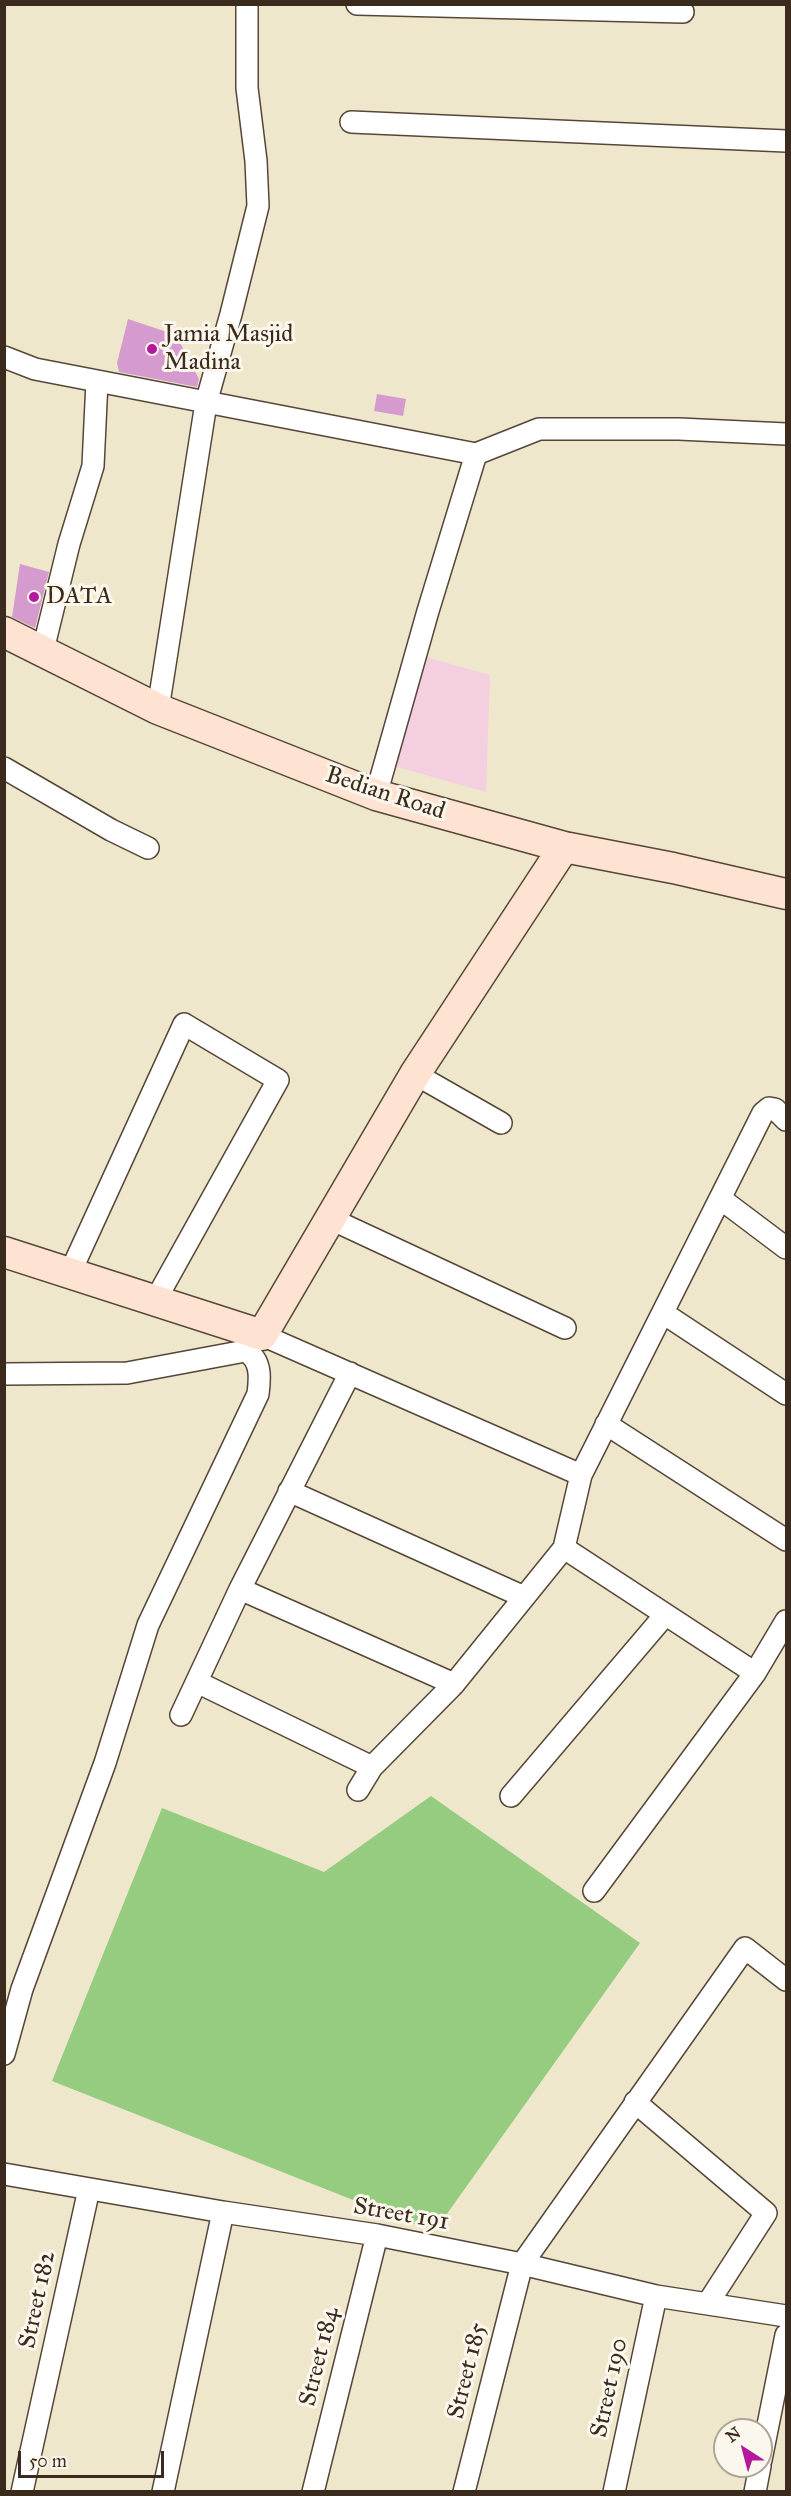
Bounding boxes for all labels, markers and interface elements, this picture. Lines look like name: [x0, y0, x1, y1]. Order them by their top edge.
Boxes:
place label: Jamia Masjid Madina: [164, 321, 293, 377]
marker: Jamia Masjid Madina: [145, 342, 159, 356]
place label: DATA: [46, 583, 112, 611]
marker: DATA: [27, 590, 41, 604]
street label: Bedian Road: [322, 761, 448, 827]
street label: Street 191: [351, 2192, 451, 2238]
street label: Street 182: [14, 2249, 62, 2351]
street label: Street 184: [294, 2305, 346, 2409]
street label: Street 185: [442, 2320, 494, 2422]
street label: Street 190: [585, 2336, 635, 2440]
north arrow: [713, 2418, 773, 2478]
text: N: [722, 2423, 744, 2446]
scale bar: [21, 2439, 166, 2477]
text: 50 m: [29, 2450, 67, 2472]

